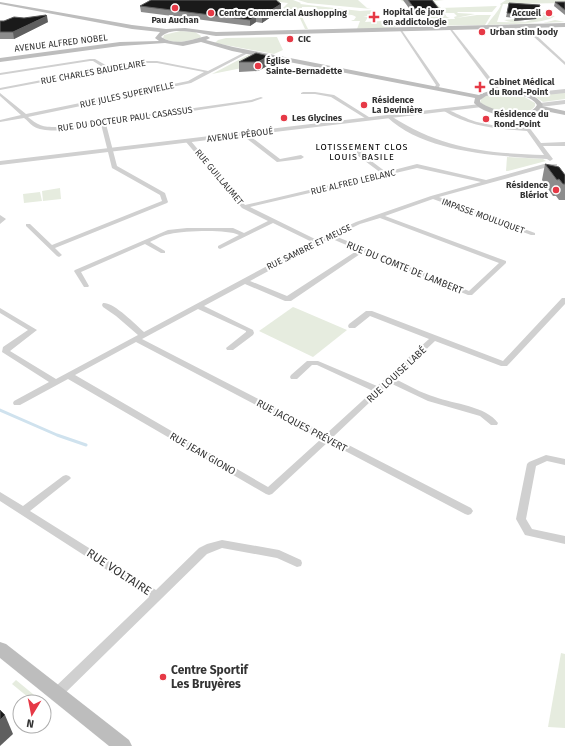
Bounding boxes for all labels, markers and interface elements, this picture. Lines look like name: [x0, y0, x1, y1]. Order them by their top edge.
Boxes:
marker: Pau Auchan: [170, 3, 180, 13]
place label: Hopital de jour en addictologie: [383, 7, 447, 27]
marker: Centre Commercial Aushopping: [206, 8, 216, 18]
place label: Centre Commercial Aushopping: [219, 8, 347, 18]
place label: Accueil: [511, 8, 541, 18]
marker: Accueil: [544, 8, 554, 18]
marker: Hopital de jour en addictologie: [368, 11, 380, 23]
place label: Pau Auchan: [151, 15, 199, 25]
marker: Urban stim body: [477, 27, 487, 37]
place label: Urban stim body: [490, 27, 558, 37]
street label: AVENUE ALFRED NOBEL: [14, 32, 109, 54]
marker: CIC: [285, 34, 295, 44]
place label: CIC: [298, 34, 312, 44]
place label: Église Sainte-Bernadette: [266, 55, 342, 76]
street label: RUE CHARLES BAUDELAIRE: [40, 58, 146, 86]
marker: Église Sainte-Bernadette: [253, 61, 263, 71]
place label: Cabinet Médical du Rond-Point: [489, 77, 555, 97]
street label: RUE JULES SUPERVIELLE: [79, 80, 175, 110]
marker: Cabinet Médical du Rond-Point: [474, 81, 486, 93]
place label: Résidence La Devinière: [372, 95, 423, 115]
marker: Résidence La Devinière: [359, 100, 369, 110]
street label: RUE DU DOCTEUR PAUL CASASSUS: [57, 105, 193, 133]
place label: Résidence du Rond-Point: [494, 109, 549, 129]
marker: Les Glycines: [279, 113, 289, 123]
place label: Les Glycines: [292, 113, 343, 123]
marker: Résidence du Rond-Point: [481, 114, 491, 124]
street label: AVENUE PÉBOUÉ: [206, 125, 274, 144]
district label: LOTISSEMENT CLOS LOUIS BASILE: [315, 142, 409, 162]
street label: RUE GUILLAUMET: [193, 147, 245, 207]
street label: RUE ALFRED LEBLANC: [310, 167, 396, 197]
place label: Résidence Blériot: [506, 180, 549, 200]
marker: Résidence Blériot: [551, 185, 561, 195]
street label: IMPASSE MOULUQUET: [440, 196, 526, 236]
street label: RUE SAMBRE ET MEUSE: [265, 222, 353, 272]
street label: RUE DU COMTE DE LAMBERT: [345, 239, 465, 297]
street label: RUE LOUISE LABÉ: [363, 343, 429, 405]
street label: RUE JACQUES PRÉVERT: [254, 395, 350, 455]
street label: RUE JEAN GIONO: [167, 430, 238, 478]
street label: RUE VOLTAIRE: [84, 546, 154, 598]
place label: Centre Sportif Les Bruyères: [171, 663, 250, 691]
marker: Centre Sportif Les Bruyères: [158, 672, 168, 682]
north arrow: [12, 694, 52, 734]
text: N: [26, 716, 35, 730]

